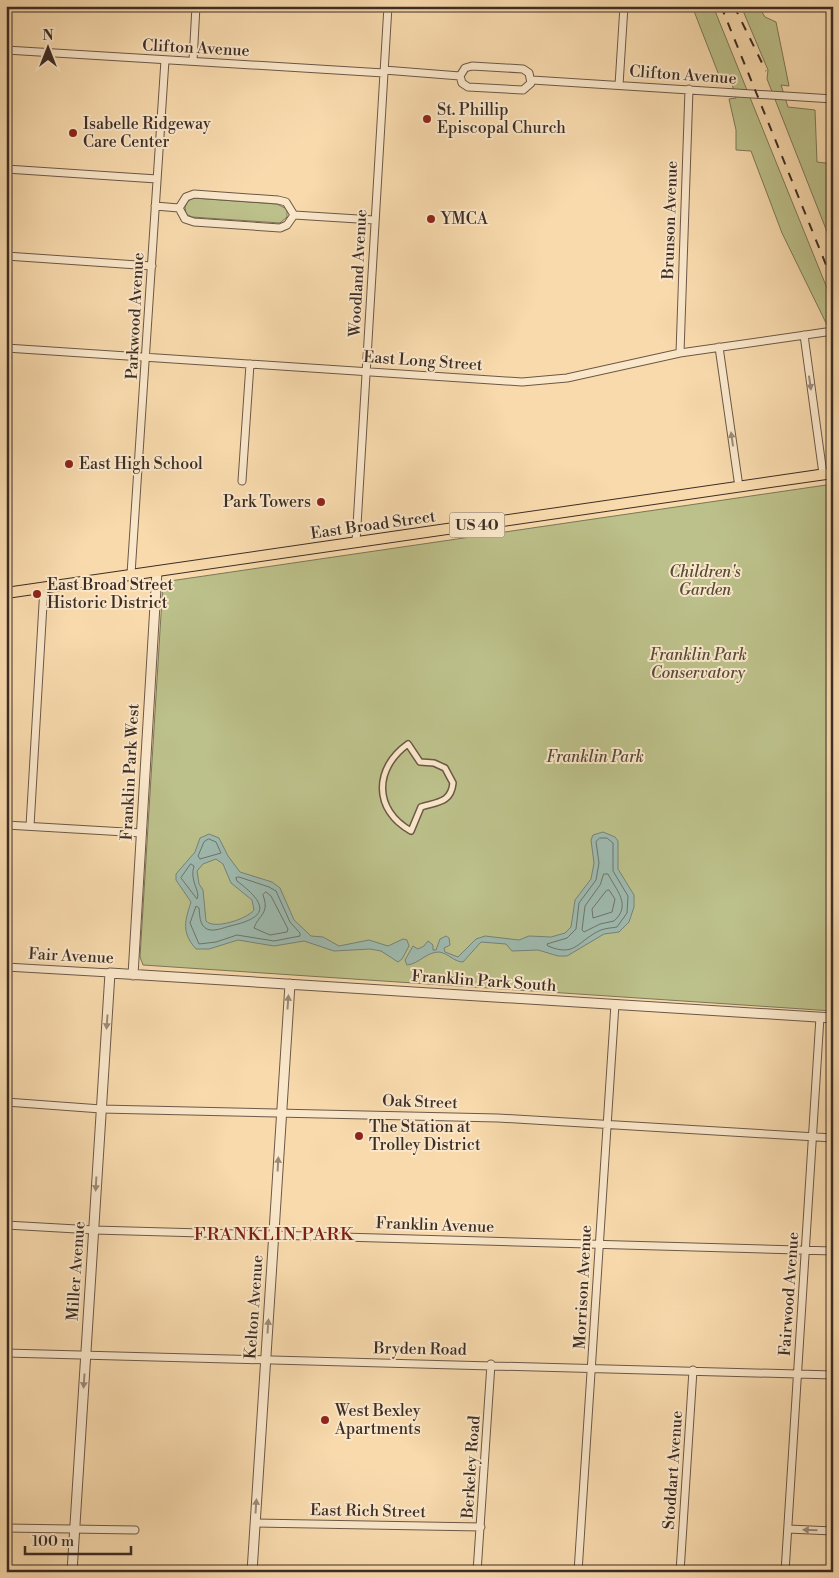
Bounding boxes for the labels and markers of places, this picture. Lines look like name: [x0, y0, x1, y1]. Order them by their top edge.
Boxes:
place label: St. Phillip Episcopal Church: [437, 100, 566, 138]
marker: St. Phillip Episcopal Church: [421, 113, 433, 125]
place label: Isabelle Ridgeway Care Center: [83, 114, 211, 152]
marker: Isabelle Ridgeway Care Center: [67, 127, 79, 139]
place label: YMCA: [440, 209, 489, 229]
marker: YMCA: [425, 213, 437, 225]
place label: East High School: [79, 454, 203, 474]
marker: East High School: [63, 458, 75, 470]
place label: Park Towers: [223, 492, 311, 512]
marker: Park Towers: [315, 496, 327, 508]
place label: East Broad Street Historic District: [47, 575, 173, 613]
marker: East Broad Street Historic District: [31, 588, 43, 600]
place label: The Station at Trolley District: [369, 1117, 481, 1155]
marker: The Station at Trolley District: [353, 1130, 365, 1142]
place label: West Bexley Apartments: [334, 1401, 421, 1439]
marker: West Bexley Apartments: [319, 1414, 331, 1426]

